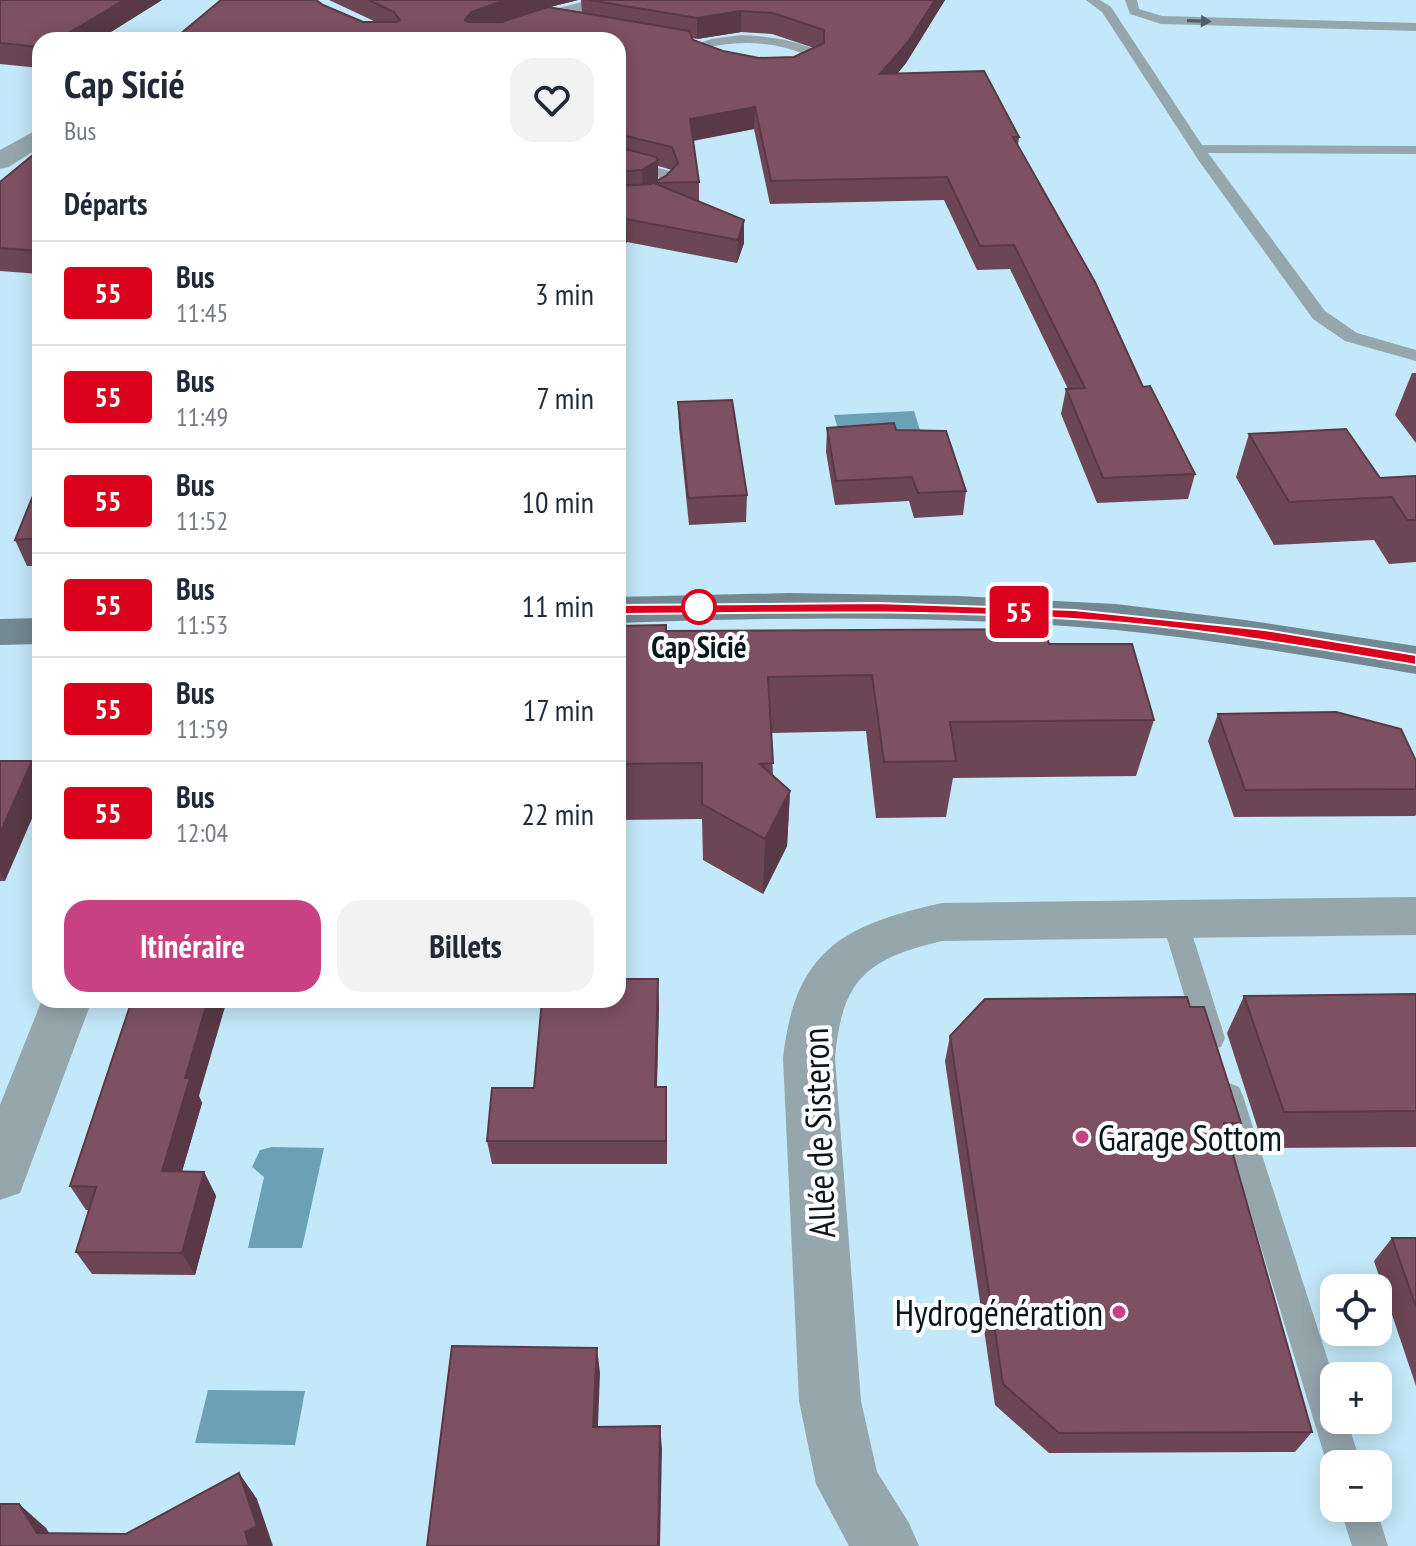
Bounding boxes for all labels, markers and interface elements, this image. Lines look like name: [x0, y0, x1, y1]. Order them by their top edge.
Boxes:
one-way arrow: [1187, 14, 1212, 27]
button: heart: [510, 58, 594, 142]
text: Cap Sicié: [64, 59, 185, 108]
text: Bus: [64, 114, 96, 147]
text: Départs: [64, 184, 147, 223]
text: Bus: [176, 257, 215, 296]
text: 55: [95, 274, 121, 311]
text: 3 min: [535, 274, 594, 313]
text: 11:45: [176, 296, 228, 329]
text: Bus: [176, 361, 215, 400]
text: 55: [95, 378, 121, 415]
text: 7 min: [536, 378, 594, 417]
text: 11:49: [176, 400, 228, 433]
text: Bus: [176, 465, 215, 504]
text: 55: [95, 482, 121, 519]
text: 10 min: [521, 482, 594, 521]
text: 11:52: [176, 504, 228, 537]
text: Bus: [176, 569, 215, 608]
text: 55: [95, 586, 121, 623]
text: 11 min: [521, 586, 594, 625]
line badge: 55: [983, 586, 1055, 638]
marker: Cap Sicié: [682, 590, 716, 624]
text: 55: [1006, 593, 1032, 630]
text: 11:53: [176, 608, 228, 641]
place label: Cap Sicié: [651, 627, 747, 666]
text: Bus: [176, 673, 215, 712]
text: 55: [95, 690, 121, 727]
text: 17 min: [523, 690, 594, 729]
text: 11:59: [176, 712, 228, 745]
text: Bus: [176, 777, 215, 816]
text: 55: [95, 794, 121, 831]
text: 22 min: [521, 794, 594, 833]
text: 12:04: [176, 816, 228, 849]
button: Itinéraire: [64, 900, 321, 992]
button: Billets: [337, 900, 594, 992]
street label: Allée de Sisteron: [791, 1027, 845, 1239]
place label: Garage Sottom: [1098, 1114, 1282, 1161]
marker: Garage Sottom: [1073, 1128, 1091, 1146]
map controls: [1320, 1274, 1392, 1522]
button: locate: [1320, 1274, 1392, 1346]
place label: Hydrogénération: [895, 1289, 1103, 1336]
marker: Hydrogénération: [1110, 1303, 1128, 1321]
button: +: [1320, 1362, 1392, 1434]
button: −: [1320, 1450, 1392, 1522]

